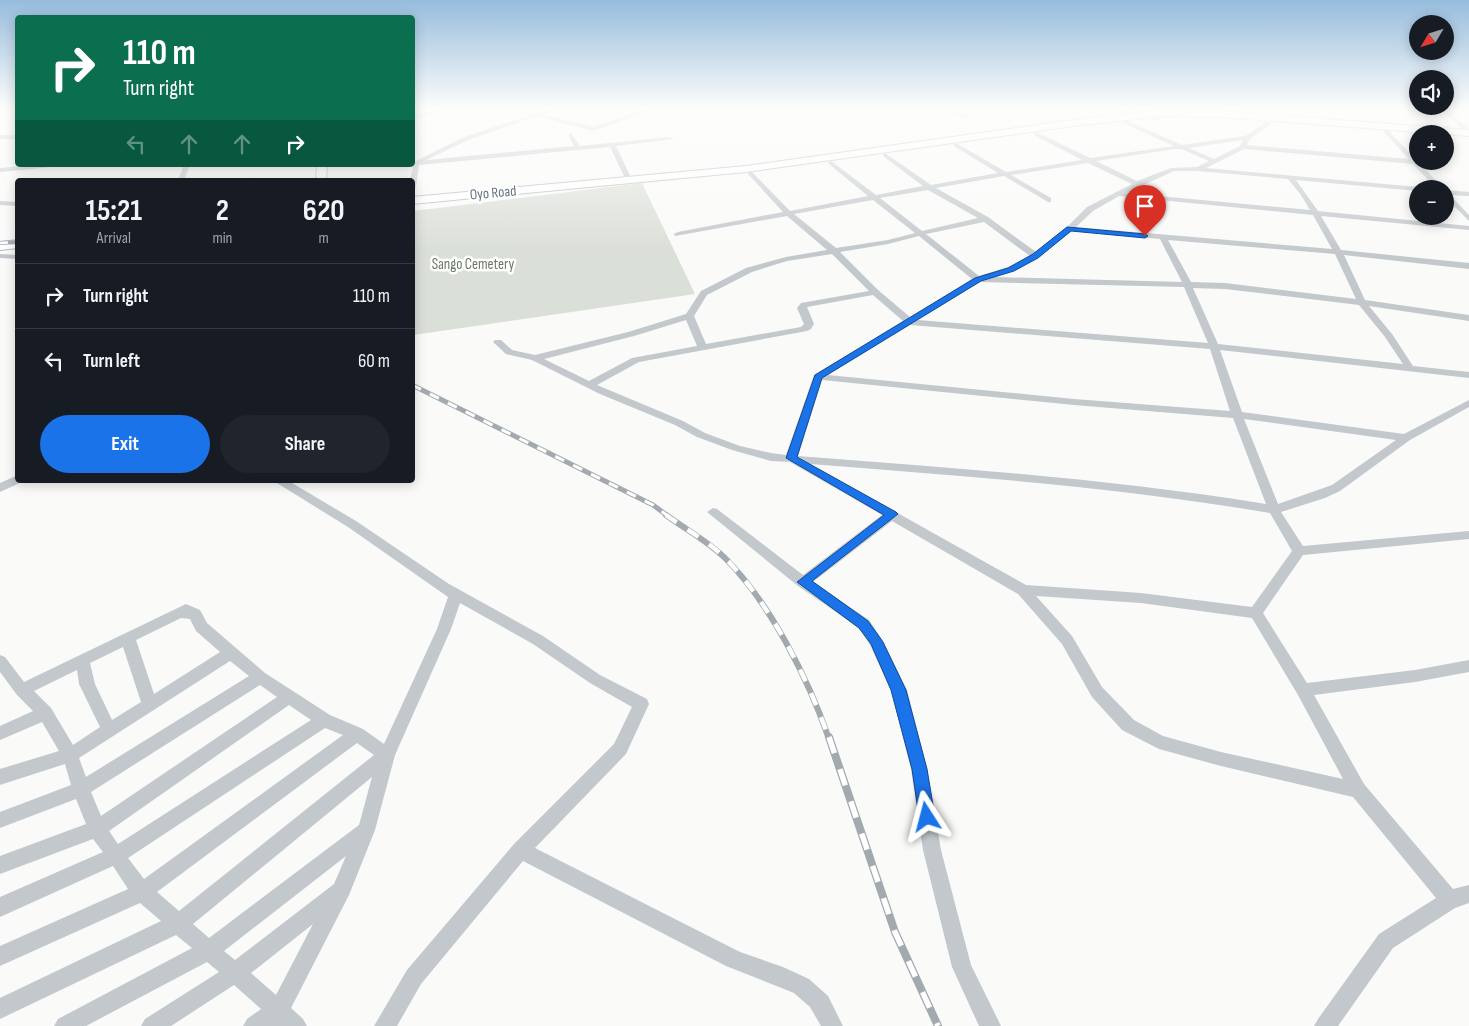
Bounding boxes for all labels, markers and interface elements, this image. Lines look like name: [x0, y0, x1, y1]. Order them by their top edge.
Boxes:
north arrow: [1409, 15, 1454, 60]
map controls: [1409, 15, 1454, 225]
text: 110 m: [123, 32, 196, 75]
icon: right: [40, 35, 105, 100]
button: sound: [1409, 70, 1454, 115]
text: Turn right: [123, 75, 194, 102]
button: +: [1409, 125, 1454, 170]
icon: left: [122, 130, 150, 158]
icon: ahead: [175, 130, 203, 158]
icon: ahead: [228, 130, 256, 158]
icon: right: [281, 130, 309, 158]
button: −: [1409, 180, 1454, 225]
street label: Oyo Road: [469, 182, 517, 204]
pin: [1124, 185, 1166, 236]
icon: arrive: [1131, 192, 1159, 220]
text: 15:21: [85, 193, 142, 229]
text: 2: [216, 193, 229, 229]
text: 620: [303, 193, 345, 229]
text: Arrival: [96, 229, 131, 248]
text: min: [212, 229, 232, 248]
text: m: [319, 229, 329, 248]
park label: Sango Cemetery: [432, 255, 515, 274]
icon: right: [40, 282, 68, 310]
text: Turn right: [83, 285, 148, 308]
text: 110 m: [353, 285, 390, 308]
icon: left: [40, 347, 68, 375]
text: Turn left: [83, 350, 140, 373]
text: 60 m: [358, 350, 390, 373]
button: Exit: [40, 415, 210, 473]
button: Share: [220, 415, 390, 473]
position arrow: [900, 790, 952, 842]

